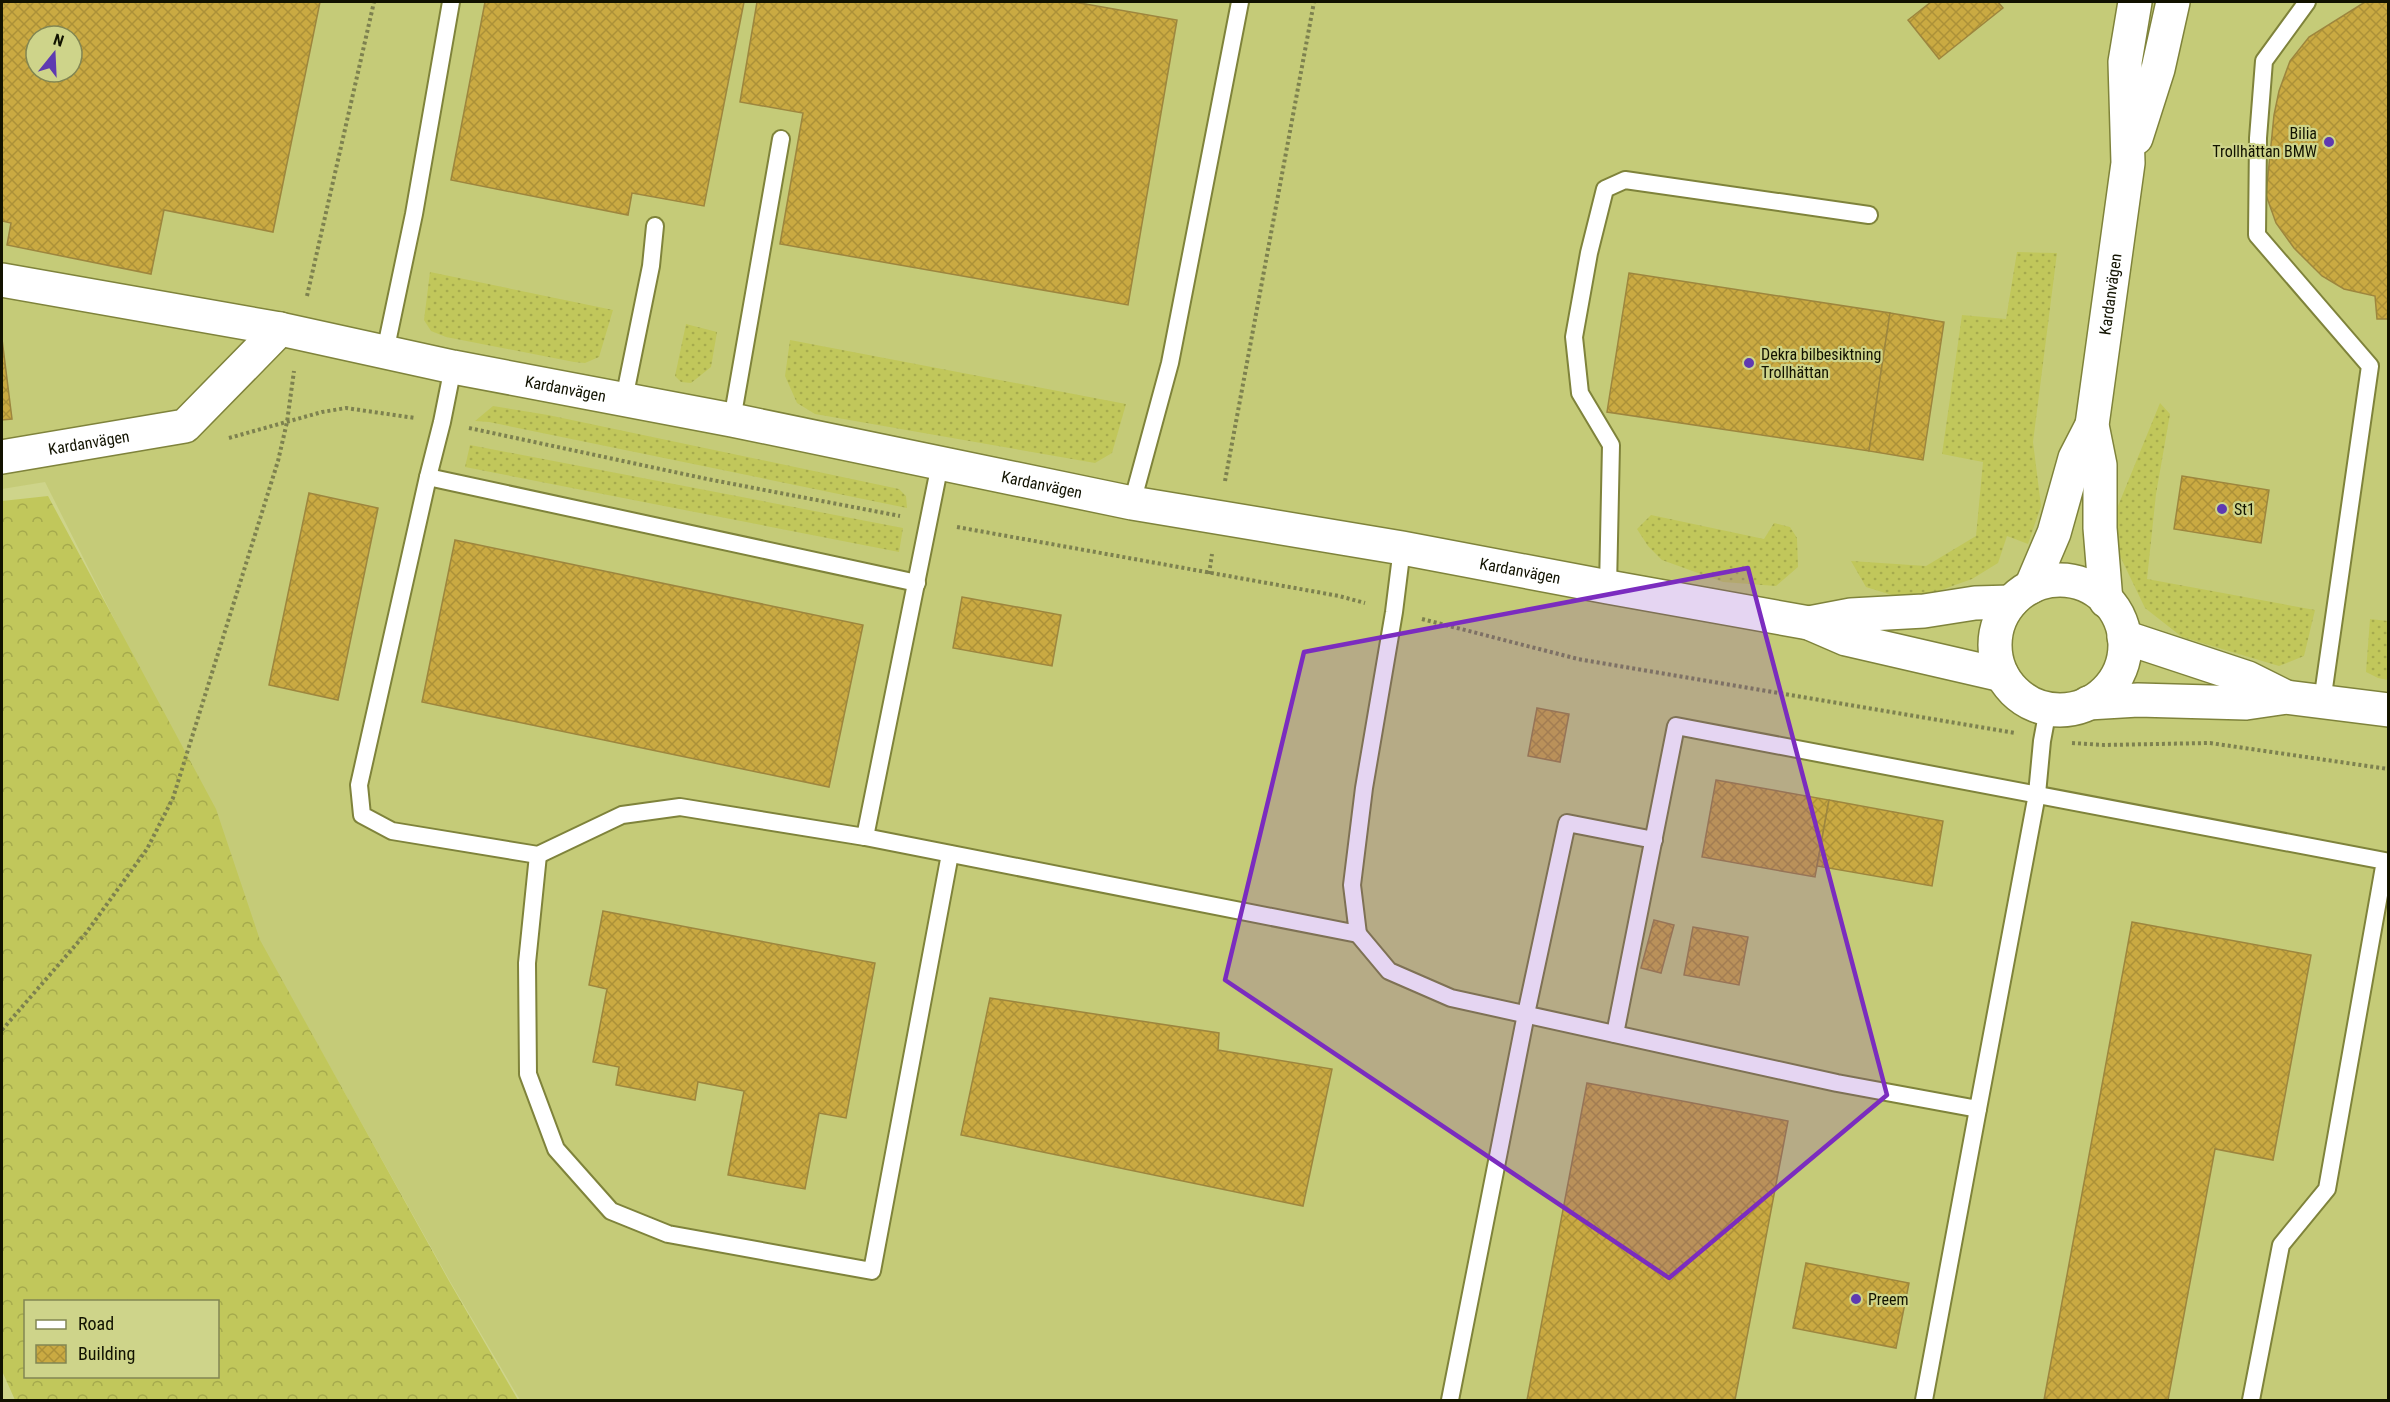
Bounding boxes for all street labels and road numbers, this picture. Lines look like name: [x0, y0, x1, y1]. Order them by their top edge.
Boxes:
street label: Kardanvägen: [2095, 252, 2125, 336]
street label: Kardanvägen: [523, 372, 608, 406]
street label: Kardanvägen: [47, 427, 131, 459]
street label: Kardanvägen: [1000, 467, 1084, 502]
street label: Kardanvägen: [1478, 554, 1562, 588]

